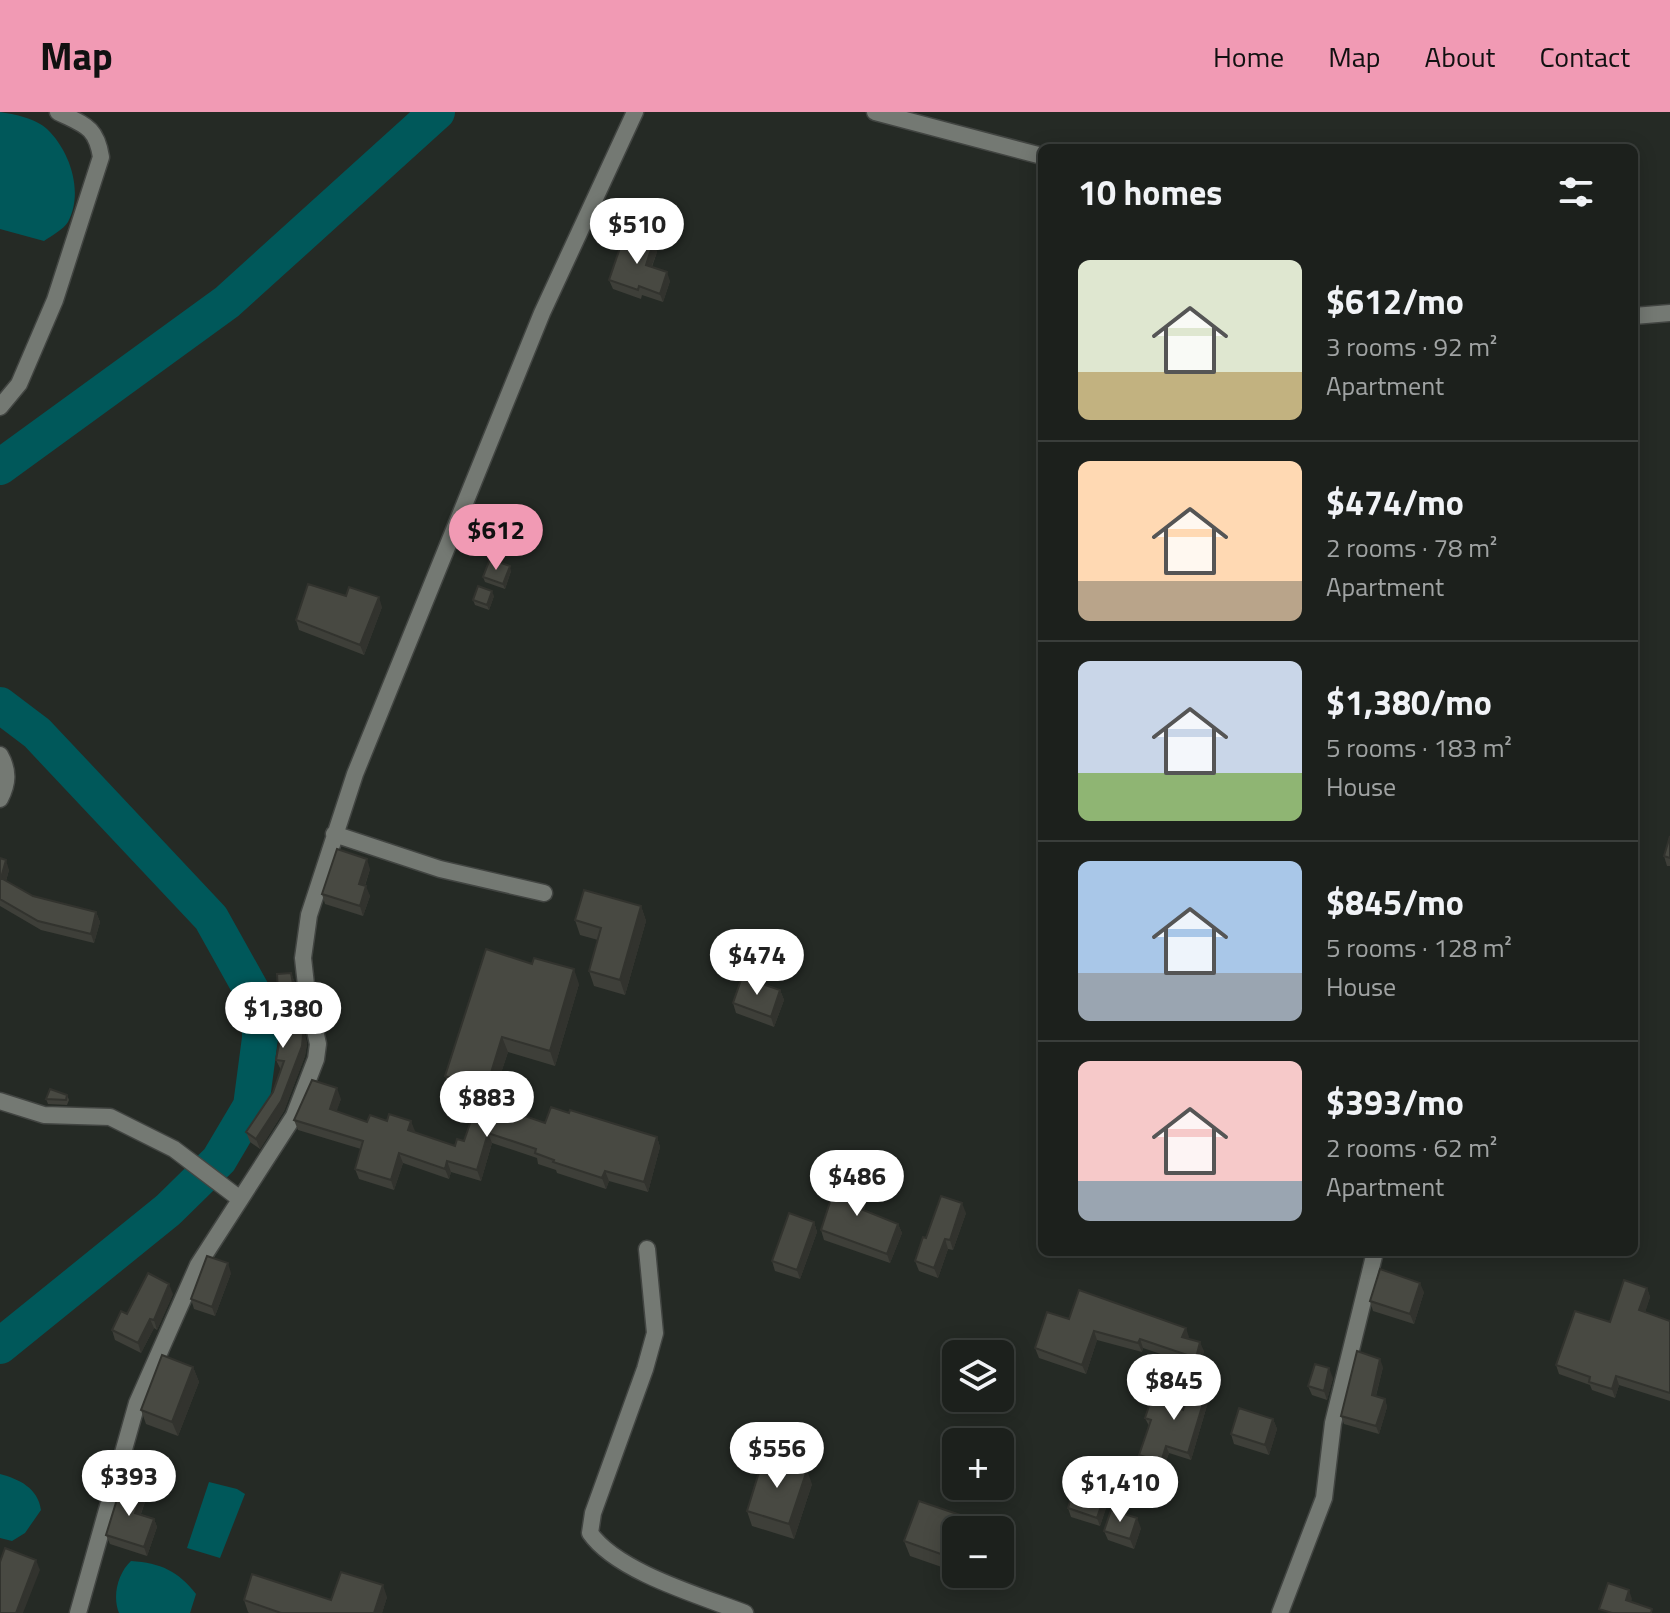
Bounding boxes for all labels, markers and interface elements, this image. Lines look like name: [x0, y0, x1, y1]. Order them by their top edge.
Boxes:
text: Map: [40, 27, 113, 85]
text: Home: [1213, 35, 1284, 78]
text: Map: [1328, 35, 1381, 78]
text: About: [1425, 35, 1495, 78]
text: Contact: [1539, 35, 1630, 78]
text: 10 homes: [1078, 166, 1222, 218]
icon: filters: [1554, 170, 1598, 214]
pin: $510: [590, 198, 684, 266]
text: $510: [608, 204, 666, 243]
text: $612/mo: [1326, 275, 1464, 327]
icon: home: [1142, 292, 1238, 388]
text: 3 rooms · 92 m²: [1326, 327, 1497, 366]
text: Apartment: [1326, 366, 1444, 405]
text: $474/mo: [1326, 476, 1464, 528]
icon: home: [1142, 493, 1238, 589]
pin: $612: [449, 504, 543, 572]
text: $612: [467, 510, 525, 549]
text: 2 rooms · 78 m²: [1326, 528, 1497, 567]
text: Apartment: [1326, 567, 1444, 606]
text: $1,380/mo: [1326, 676, 1492, 728]
icon: home: [1142, 693, 1238, 789]
text: 5 rooms · 183 m²: [1326, 728, 1512, 767]
text: House: [1326, 767, 1396, 806]
text: $845/mo: [1326, 876, 1464, 928]
icon: home: [1142, 893, 1238, 989]
text: 5 rooms · 128 m²: [1326, 928, 1512, 967]
pin: $474: [710, 929, 804, 997]
text: $474: [728, 935, 786, 974]
text: House: [1326, 967, 1396, 1006]
pin: $1,380: [218, 982, 348, 1050]
text: $1,380: [243, 988, 323, 1027]
pin: $883: [440, 1071, 534, 1139]
text: $393/mo: [1326, 1076, 1464, 1128]
text: $883: [458, 1077, 516, 1116]
icon: home: [1142, 1093, 1238, 1189]
text: 2 rooms · 62 m²: [1326, 1128, 1497, 1167]
pin: $486: [810, 1150, 904, 1218]
text: $486: [828, 1156, 886, 1195]
text: Apartment: [1326, 1167, 1444, 1206]
map controls: [942, 1340, 1014, 1588]
button: layers: [942, 1340, 1014, 1412]
pin: $845: [1127, 1354, 1221, 1422]
text: $845: [1145, 1360, 1203, 1399]
pin: $556: [730, 1422, 824, 1490]
text: $556: [748, 1428, 806, 1467]
button: +: [942, 1428, 1014, 1500]
pin: $393: [82, 1450, 176, 1518]
text: $393: [100, 1456, 158, 1495]
pin: $1,410: [1055, 1456, 1185, 1524]
text: $1,410: [1080, 1462, 1160, 1501]
button: −: [942, 1516, 1014, 1588]

